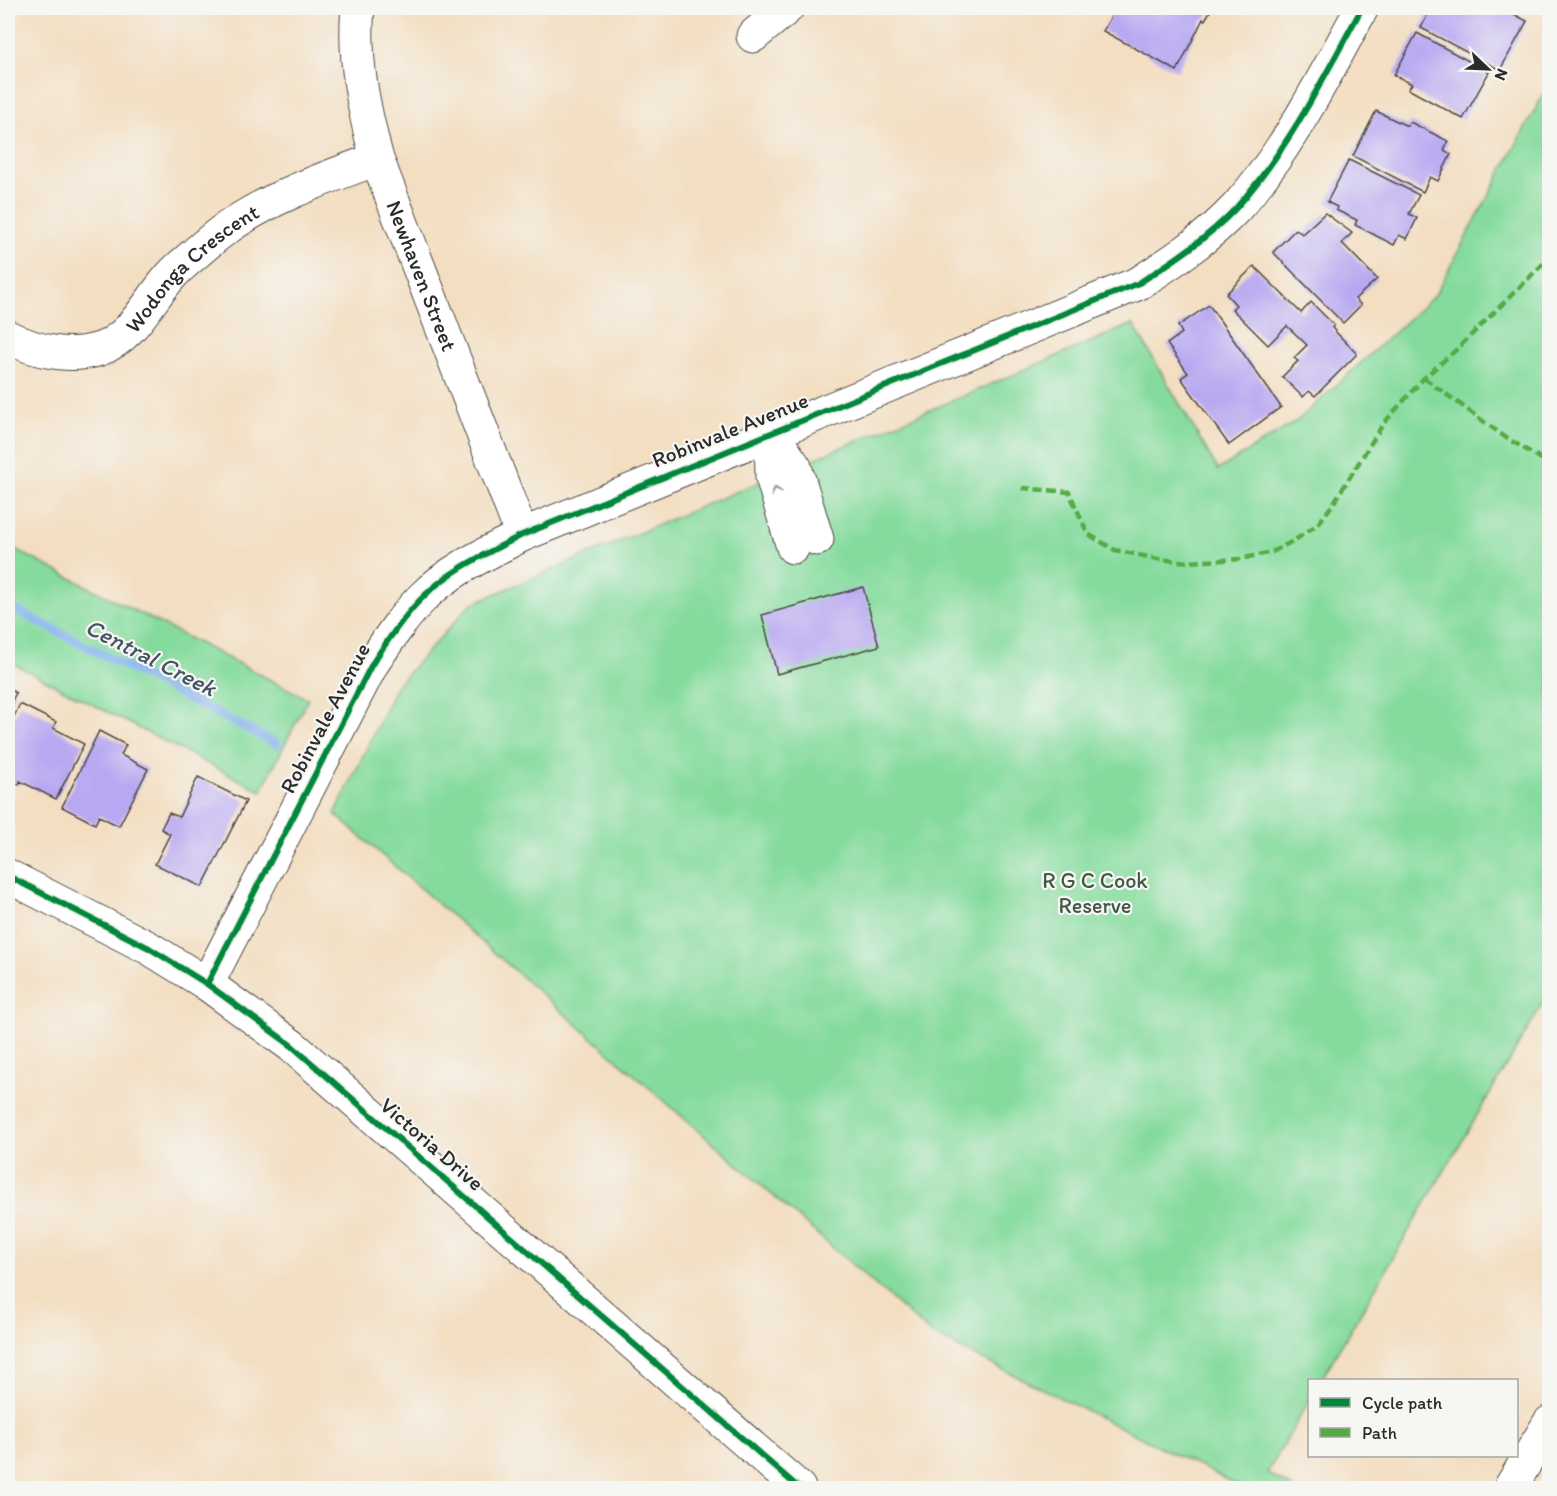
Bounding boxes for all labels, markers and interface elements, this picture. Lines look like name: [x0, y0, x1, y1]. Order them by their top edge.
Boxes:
north arrow: [1458, 39, 1518, 99]
text: N: [1490, 66, 1512, 83]
street label: Newhaven Street: [381, 197, 463, 355]
street label: Wodonga Crescent: [119, 198, 263, 338]
street label: Robinvale Avenue: [648, 386, 812, 474]
one-way arrow: [771, 486, 783, 497]
water label: Central Creek: [81, 612, 223, 703]
street label: Robinvale Avenue: [274, 638, 376, 798]
park label: R G C Cook Reserve: [1042, 867, 1148, 919]
street label: Victoria Drive: [375, 1092, 489, 1196]
legend: [1308, 1379, 1518, 1457]
text: Cycle path: [1362, 1392, 1443, 1414]
text: Path: [1362, 1422, 1397, 1444]

